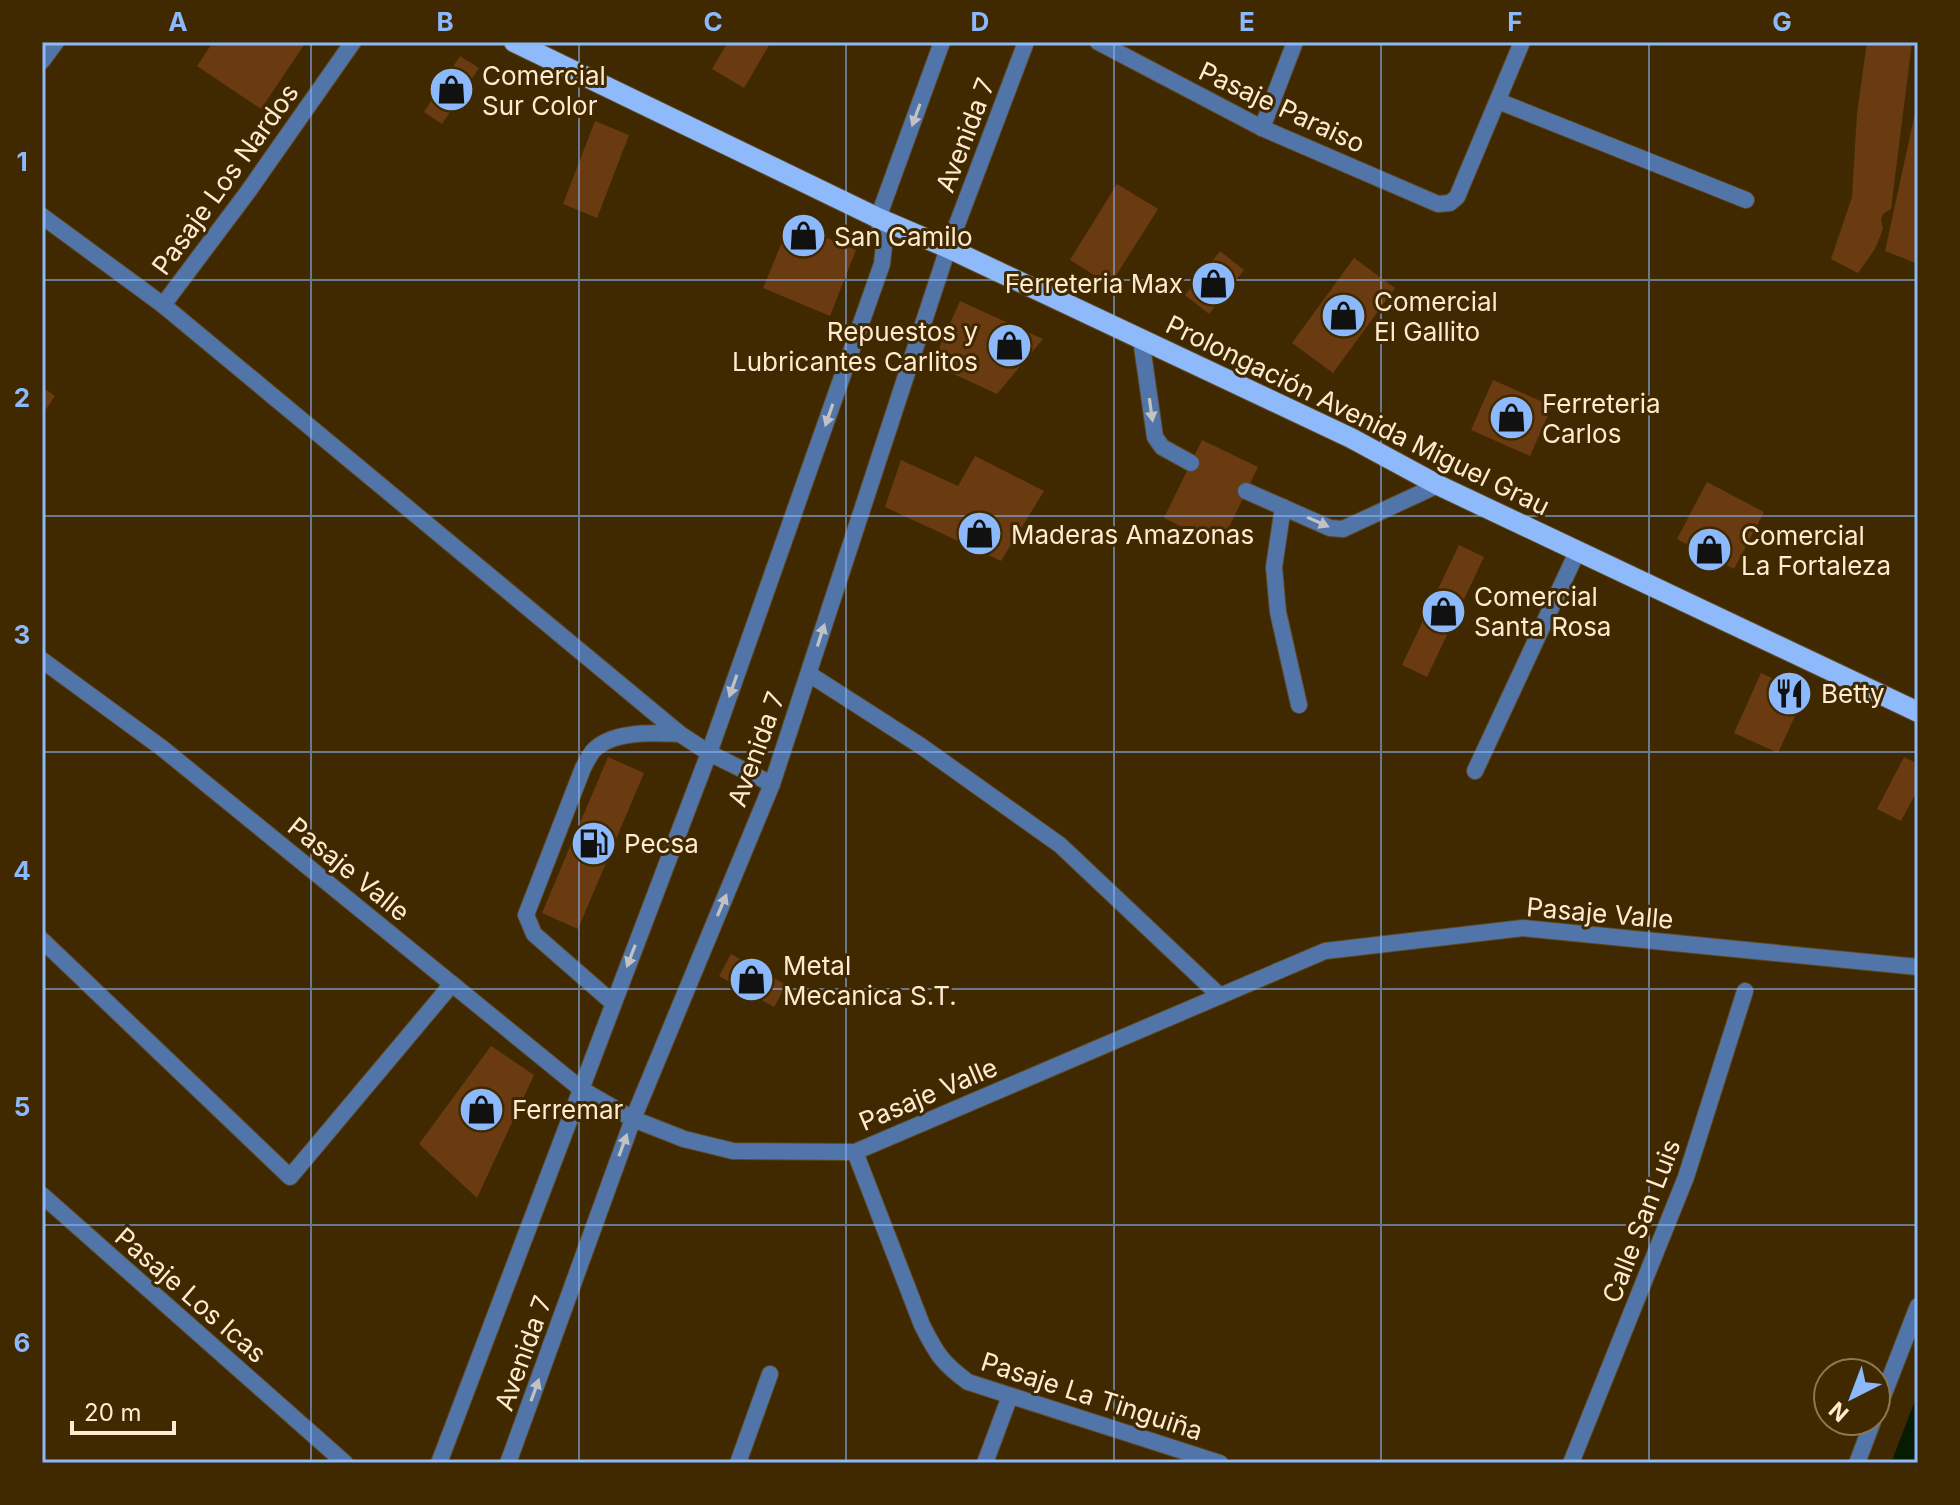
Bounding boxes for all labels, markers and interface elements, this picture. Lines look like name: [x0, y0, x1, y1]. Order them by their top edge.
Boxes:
text: A: [168, 6, 188, 37]
text: B: [436, 6, 454, 37]
text: C: [703, 6, 723, 37]
text: D: [971, 6, 989, 37]
text: E: [1239, 6, 1255, 37]
text: F: [1507, 6, 1523, 37]
text: G: [1772, 6, 1792, 37]
street label: Pasaje Paraiso: [1194, 55, 1370, 159]
place label: Comercial Sur Color: [482, 60, 606, 121]
shop icon: Comercial Sur Color: [427, 66, 475, 114]
street label: Avenida 7: [929, 74, 1001, 196]
street label: Pasaje Los Nardos: [145, 77, 305, 281]
one-way arrow: [909, 103, 921, 127]
text: 1: [16, 146, 28, 177]
shop icon: San Camilo: [779, 212, 827, 260]
place label: San Camilo: [834, 221, 973, 252]
shop icon: Ferreteria Max: [1190, 259, 1238, 307]
place label: Ferreteria Max: [1005, 268, 1183, 299]
place label: Comercial El Gallito: [1374, 286, 1498, 347]
shop icon: Comercial El Gallito: [1319, 292, 1367, 340]
street label: Prolongación Avenida Miguel Grau: [1161, 308, 1555, 522]
place label: Repuestos y Lubricantes Carlitos: [732, 316, 978, 377]
shop icon: Repuestos y Lubricantes Carlitos: [985, 322, 1033, 370]
text: 2: [14, 382, 30, 413]
place label: Ferreteria Carlos: [1542, 388, 1661, 449]
shop icon: Ferreteria Carlos: [1487, 394, 1535, 442]
one-way arrow: [1145, 398, 1158, 423]
one-way arrow: [822, 403, 834, 427]
shop icon: Maderas Amazonas: [956, 510, 1004, 558]
one-way arrow: [1306, 516, 1329, 529]
place label: Maderas Amazonas: [1011, 519, 1254, 550]
place label: Comercial La Fortaleza: [1741, 520, 1891, 581]
shop icon: Comercial La Fortaleza: [1686, 526, 1734, 574]
place label: Comercial Santa Rosa: [1474, 581, 1611, 642]
shop icon: Comercial Santa Rosa: [1419, 587, 1467, 635]
text: 3: [14, 619, 30, 650]
one-way arrow: [816, 622, 828, 646]
restaurant icon: Betty: [1766, 669, 1814, 717]
one-way arrow: [726, 675, 738, 699]
place label: Betty: [1821, 678, 1885, 709]
street label: Avenida 7: [721, 687, 791, 811]
street label: Pasaje Valle: [282, 811, 416, 927]
fuel station icon: Pecsa: [569, 819, 617, 867]
place label: Pecsa: [624, 828, 699, 859]
text: 4: [13, 855, 31, 886]
street label: Pasaje Valle: [1525, 891, 1675, 935]
one-way arrow: [715, 893, 728, 917]
one-way arrow: [624, 944, 637, 968]
place label: Metal Mecanica S.T.: [783, 950, 957, 1011]
shop icon: Metal Mecanica S.T.: [728, 956, 776, 1004]
street label: Pasaje Valle: [854, 1051, 1002, 1137]
shop icon: Ferremar: [457, 1085, 505, 1133]
text: 5: [14, 1091, 30, 1122]
place label: Ferremar: [512, 1094, 624, 1125]
one-way arrow: [617, 1133, 630, 1157]
street label: Calle San Luis: [1596, 1135, 1686, 1307]
street label: Pasaje Los Icas: [109, 1221, 273, 1369]
street label: Avenida 7: [488, 1291, 558, 1415]
text: 6: [14, 1327, 30, 1358]
street label: Pasaje La Tinguiña: [977, 1346, 1207, 1446]
north arrow: [1812, 1357, 1892, 1437]
one-way arrow: [529, 1378, 542, 1402]
scale bar: [72, 1385, 174, 1435]
text: N: [1824, 1397, 1854, 1427]
text: 20 m: [84, 1398, 142, 1427]

